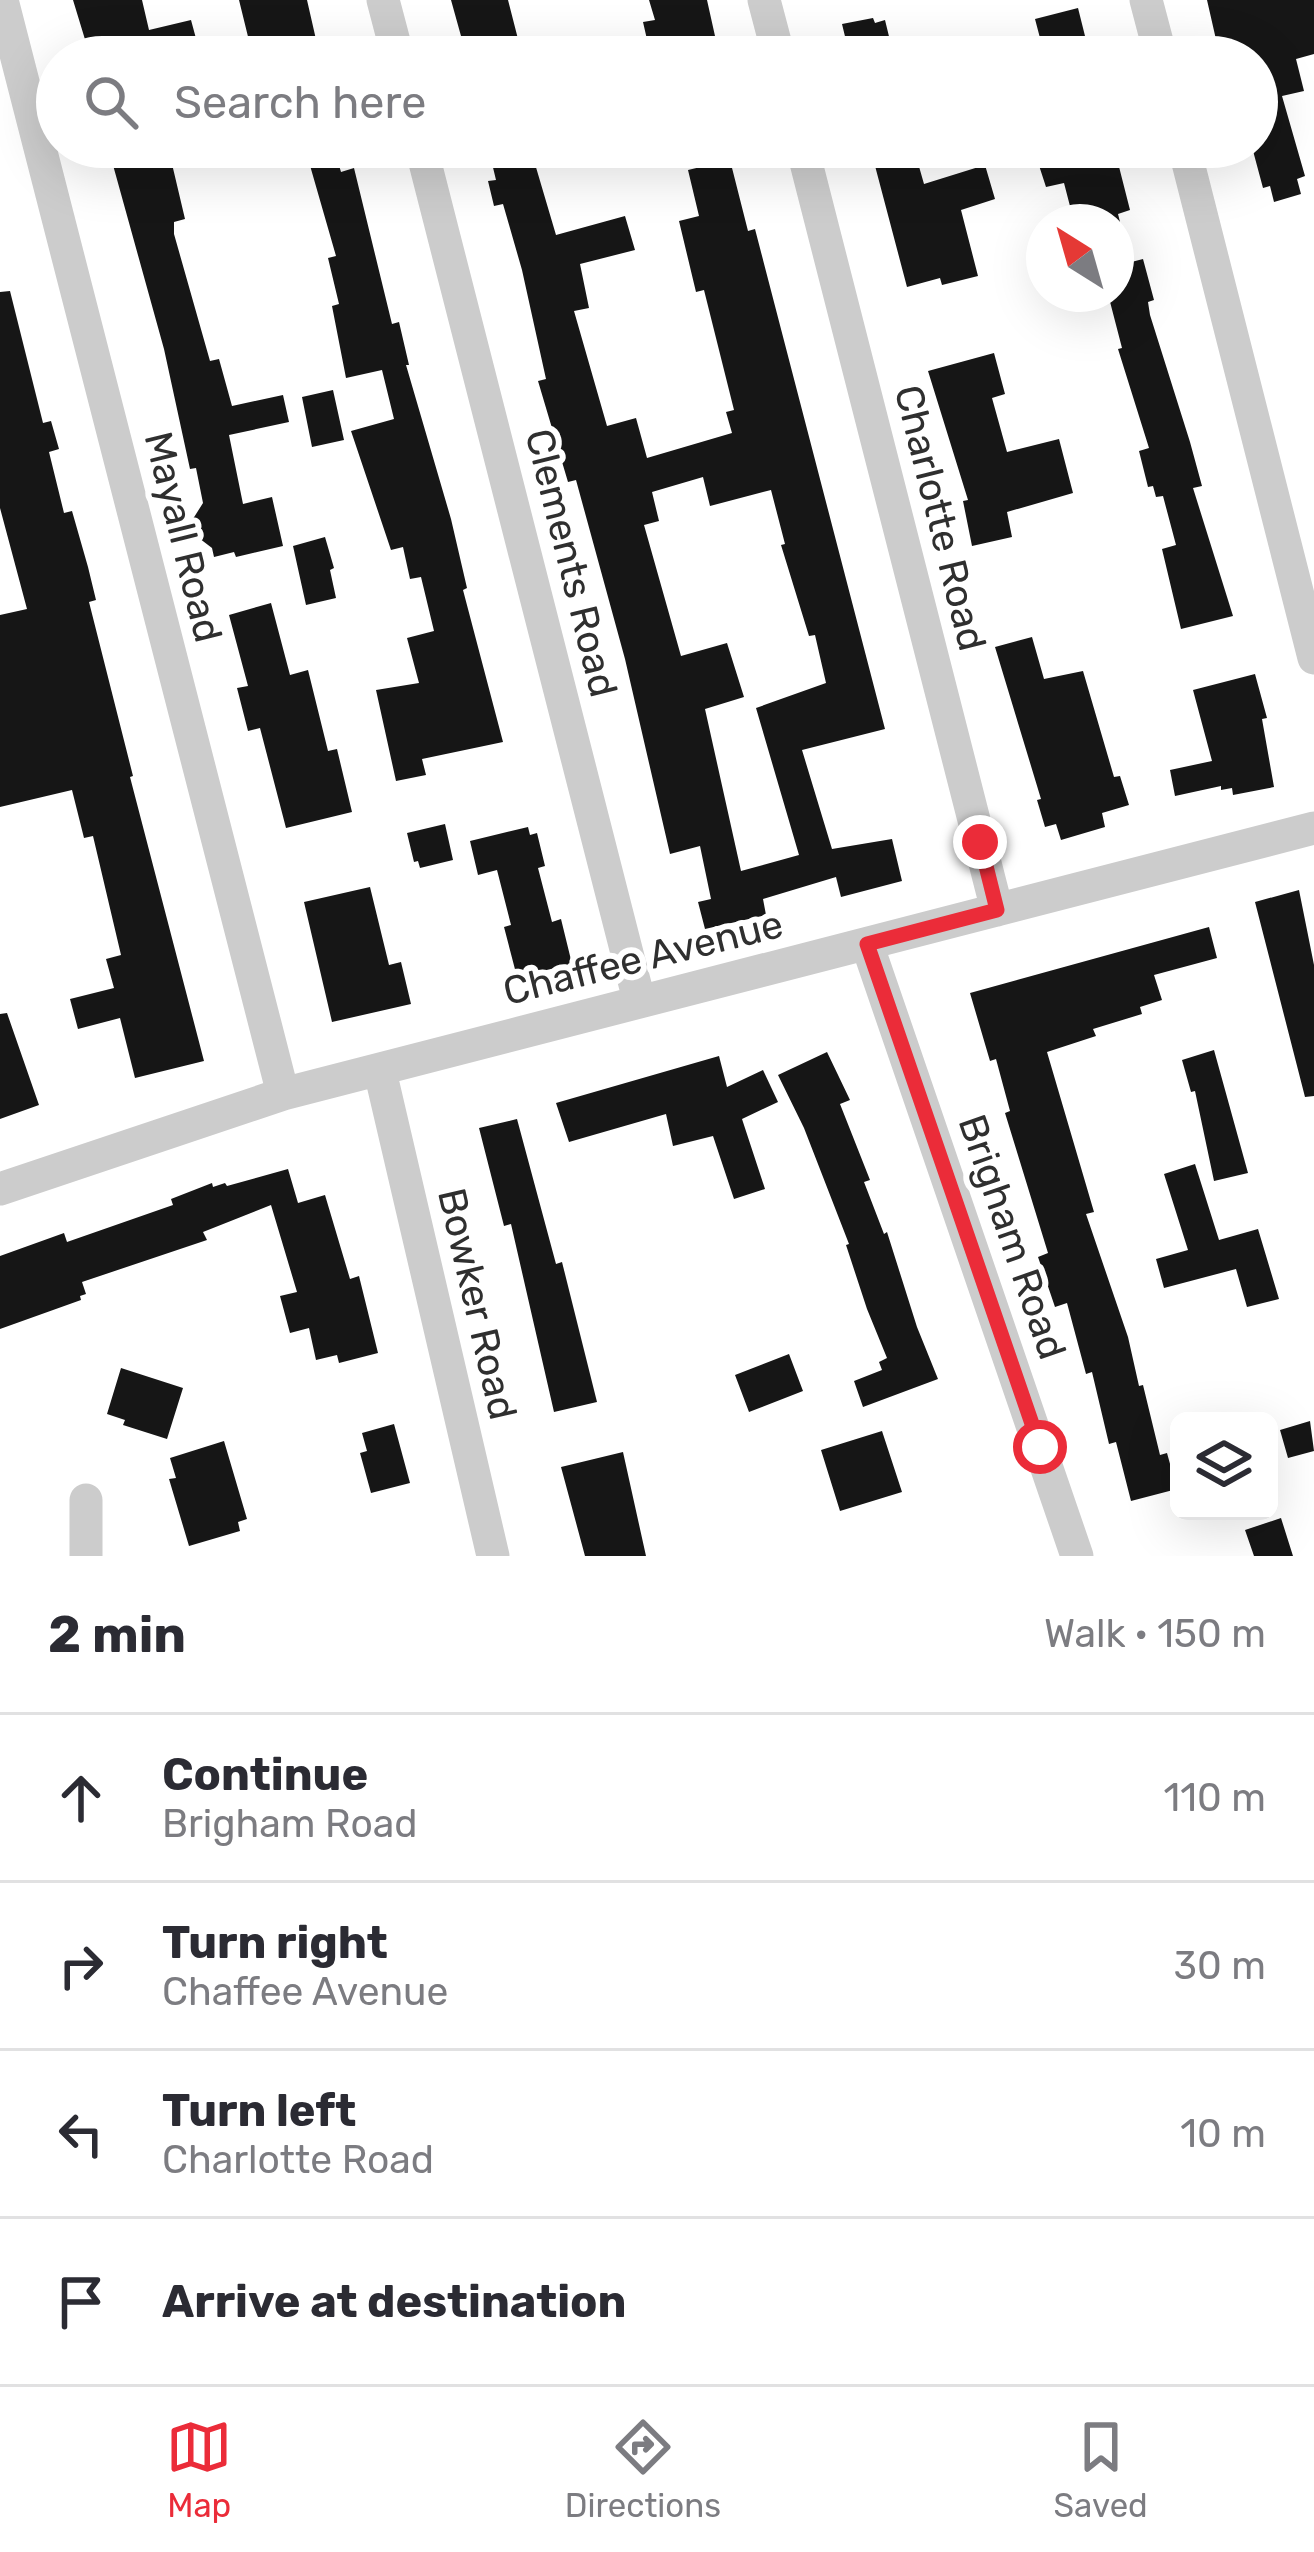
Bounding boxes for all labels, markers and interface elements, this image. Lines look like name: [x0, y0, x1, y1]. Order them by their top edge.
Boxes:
search box: [36, 36, 1278, 168]
icon: search: [78, 69, 144, 135]
text: Search here: [174, 76, 426, 129]
north arrow: [1026, 204, 1134, 312]
street label: Charlotte Road: [885, 380, 995, 656]
street label: Clements Road: [516, 424, 626, 702]
street label: Mayall Road: [135, 427, 231, 647]
route end: [953, 815, 1007, 869]
street label: Chaffee Avenue: [498, 901, 788, 1015]
street label: Brigham Road: [949, 1109, 1075, 1365]
street label: Bowker Road: [428, 1184, 526, 1424]
map controls: [1170, 1412, 1278, 1520]
button: layers: [1170, 1412, 1278, 1520]
route start: [1013, 1420, 1067, 1474]
text: 2 min: [48, 1604, 186, 1665]
text: Walk · 150 m: [1044, 1611, 1266, 1657]
text: Continue: [162, 1748, 368, 1801]
icon: ahead: [48, 1765, 114, 1831]
text: 110 m: [1164, 1775, 1266, 1821]
text: Brigham Road: [162, 1801, 418, 1847]
text: Turn right: [162, 1916, 388, 1969]
icon: right: [48, 1933, 114, 1999]
text: 30 m: [1174, 1943, 1266, 1989]
text: Chaffee Avenue: [162, 1969, 448, 2015]
text: Turn left: [162, 2084, 356, 2137]
icon: left: [48, 2101, 114, 2167]
text: 10 m: [1180, 2111, 1266, 2157]
text: Charlotte Road: [162, 2137, 434, 2183]
icon: arrive: [48, 2269, 114, 2335]
text: Arrive at destination: [162, 2275, 627, 2328]
tab: Map: [166, 2414, 232, 2525]
tab: Directions: [565, 2414, 721, 2525]
tab: Saved: [1054, 2414, 1148, 2525]

